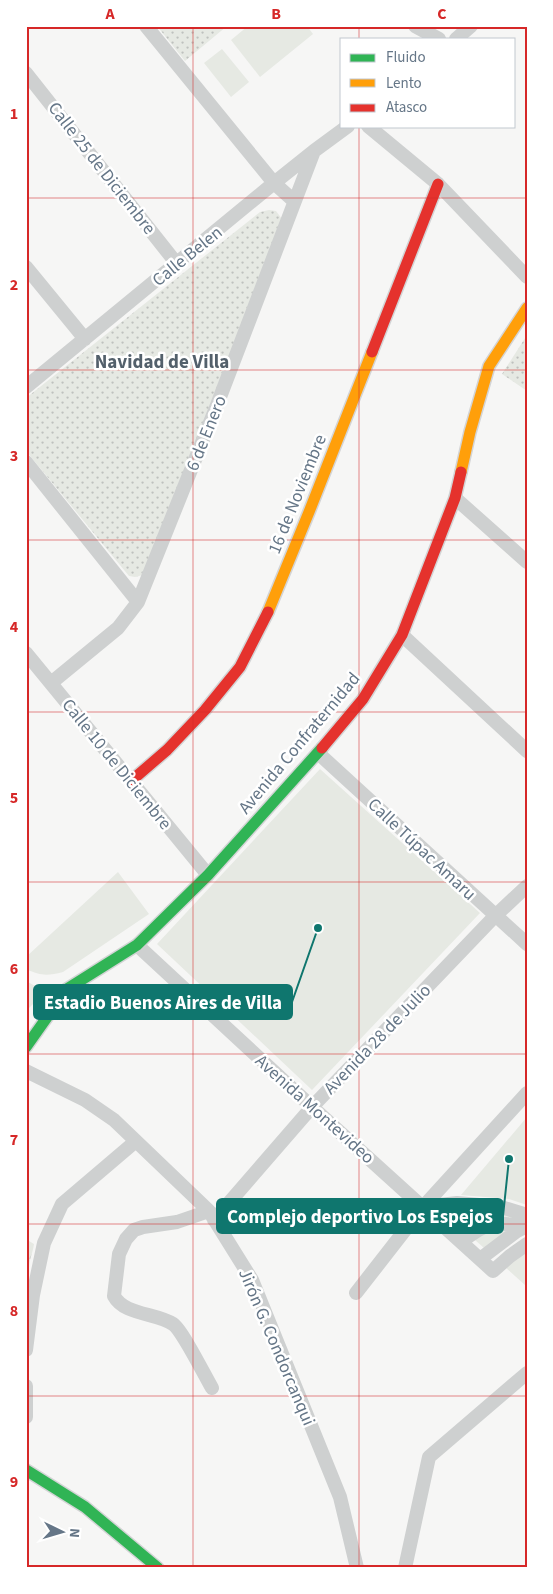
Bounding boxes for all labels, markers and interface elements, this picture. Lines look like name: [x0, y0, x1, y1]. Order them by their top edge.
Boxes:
text: A: [104, 3, 115, 25]
text: B: [271, 3, 281, 25]
text: C: [437, 3, 447, 25]
legend: [340, 38, 516, 128]
text: Fluido: [386, 47, 426, 68]
text: Lento: [386, 73, 422, 94]
street label: Calle 25 de Diciembre: [42, 97, 161, 240]
text: Atasco: [386, 97, 427, 118]
text: 1: [10, 103, 18, 125]
street label: Calle Belen: [147, 220, 228, 293]
text: 2: [10, 274, 18, 296]
district label: Navidad de Villa: [95, 349, 229, 376]
street label: 6 de Enero: [180, 392, 233, 475]
street label: 16 de Noviembre: [262, 431, 333, 558]
text: 3: [10, 445, 18, 467]
text: 4: [10, 616, 19, 638]
street label: Avenida Confraternidad: [233, 667, 366, 820]
street label: Calle 10 de Diciembre: [56, 693, 177, 835]
text: 5: [10, 787, 18, 809]
street label: Calle Túpac Amaru: [362, 792, 481, 906]
text: 6: [10, 958, 18, 980]
street label: Avenida 28 de Julio: [318, 978, 437, 1100]
callout: Estadio Buenos Aires de Villa: [34, 985, 292, 1019]
text: Estadio Buenos Aires de Villa: [44, 990, 282, 1017]
street label: Avenida Montevideo: [249, 1049, 380, 1170]
text: 7: [10, 1129, 18, 1151]
callout: Complejo deportivo Los Espejos: [217, 1199, 503, 1233]
text: Complejo deportivo Los Espejos: [227, 1204, 493, 1231]
street label: Jirón G. Condorcanqui: [232, 1265, 321, 1430]
text: 8: [10, 1300, 18, 1322]
text: 9: [10, 1471, 18, 1493]
north arrow: [38, 1506, 88, 1556]
text: N: [64, 1528, 84, 1539]

